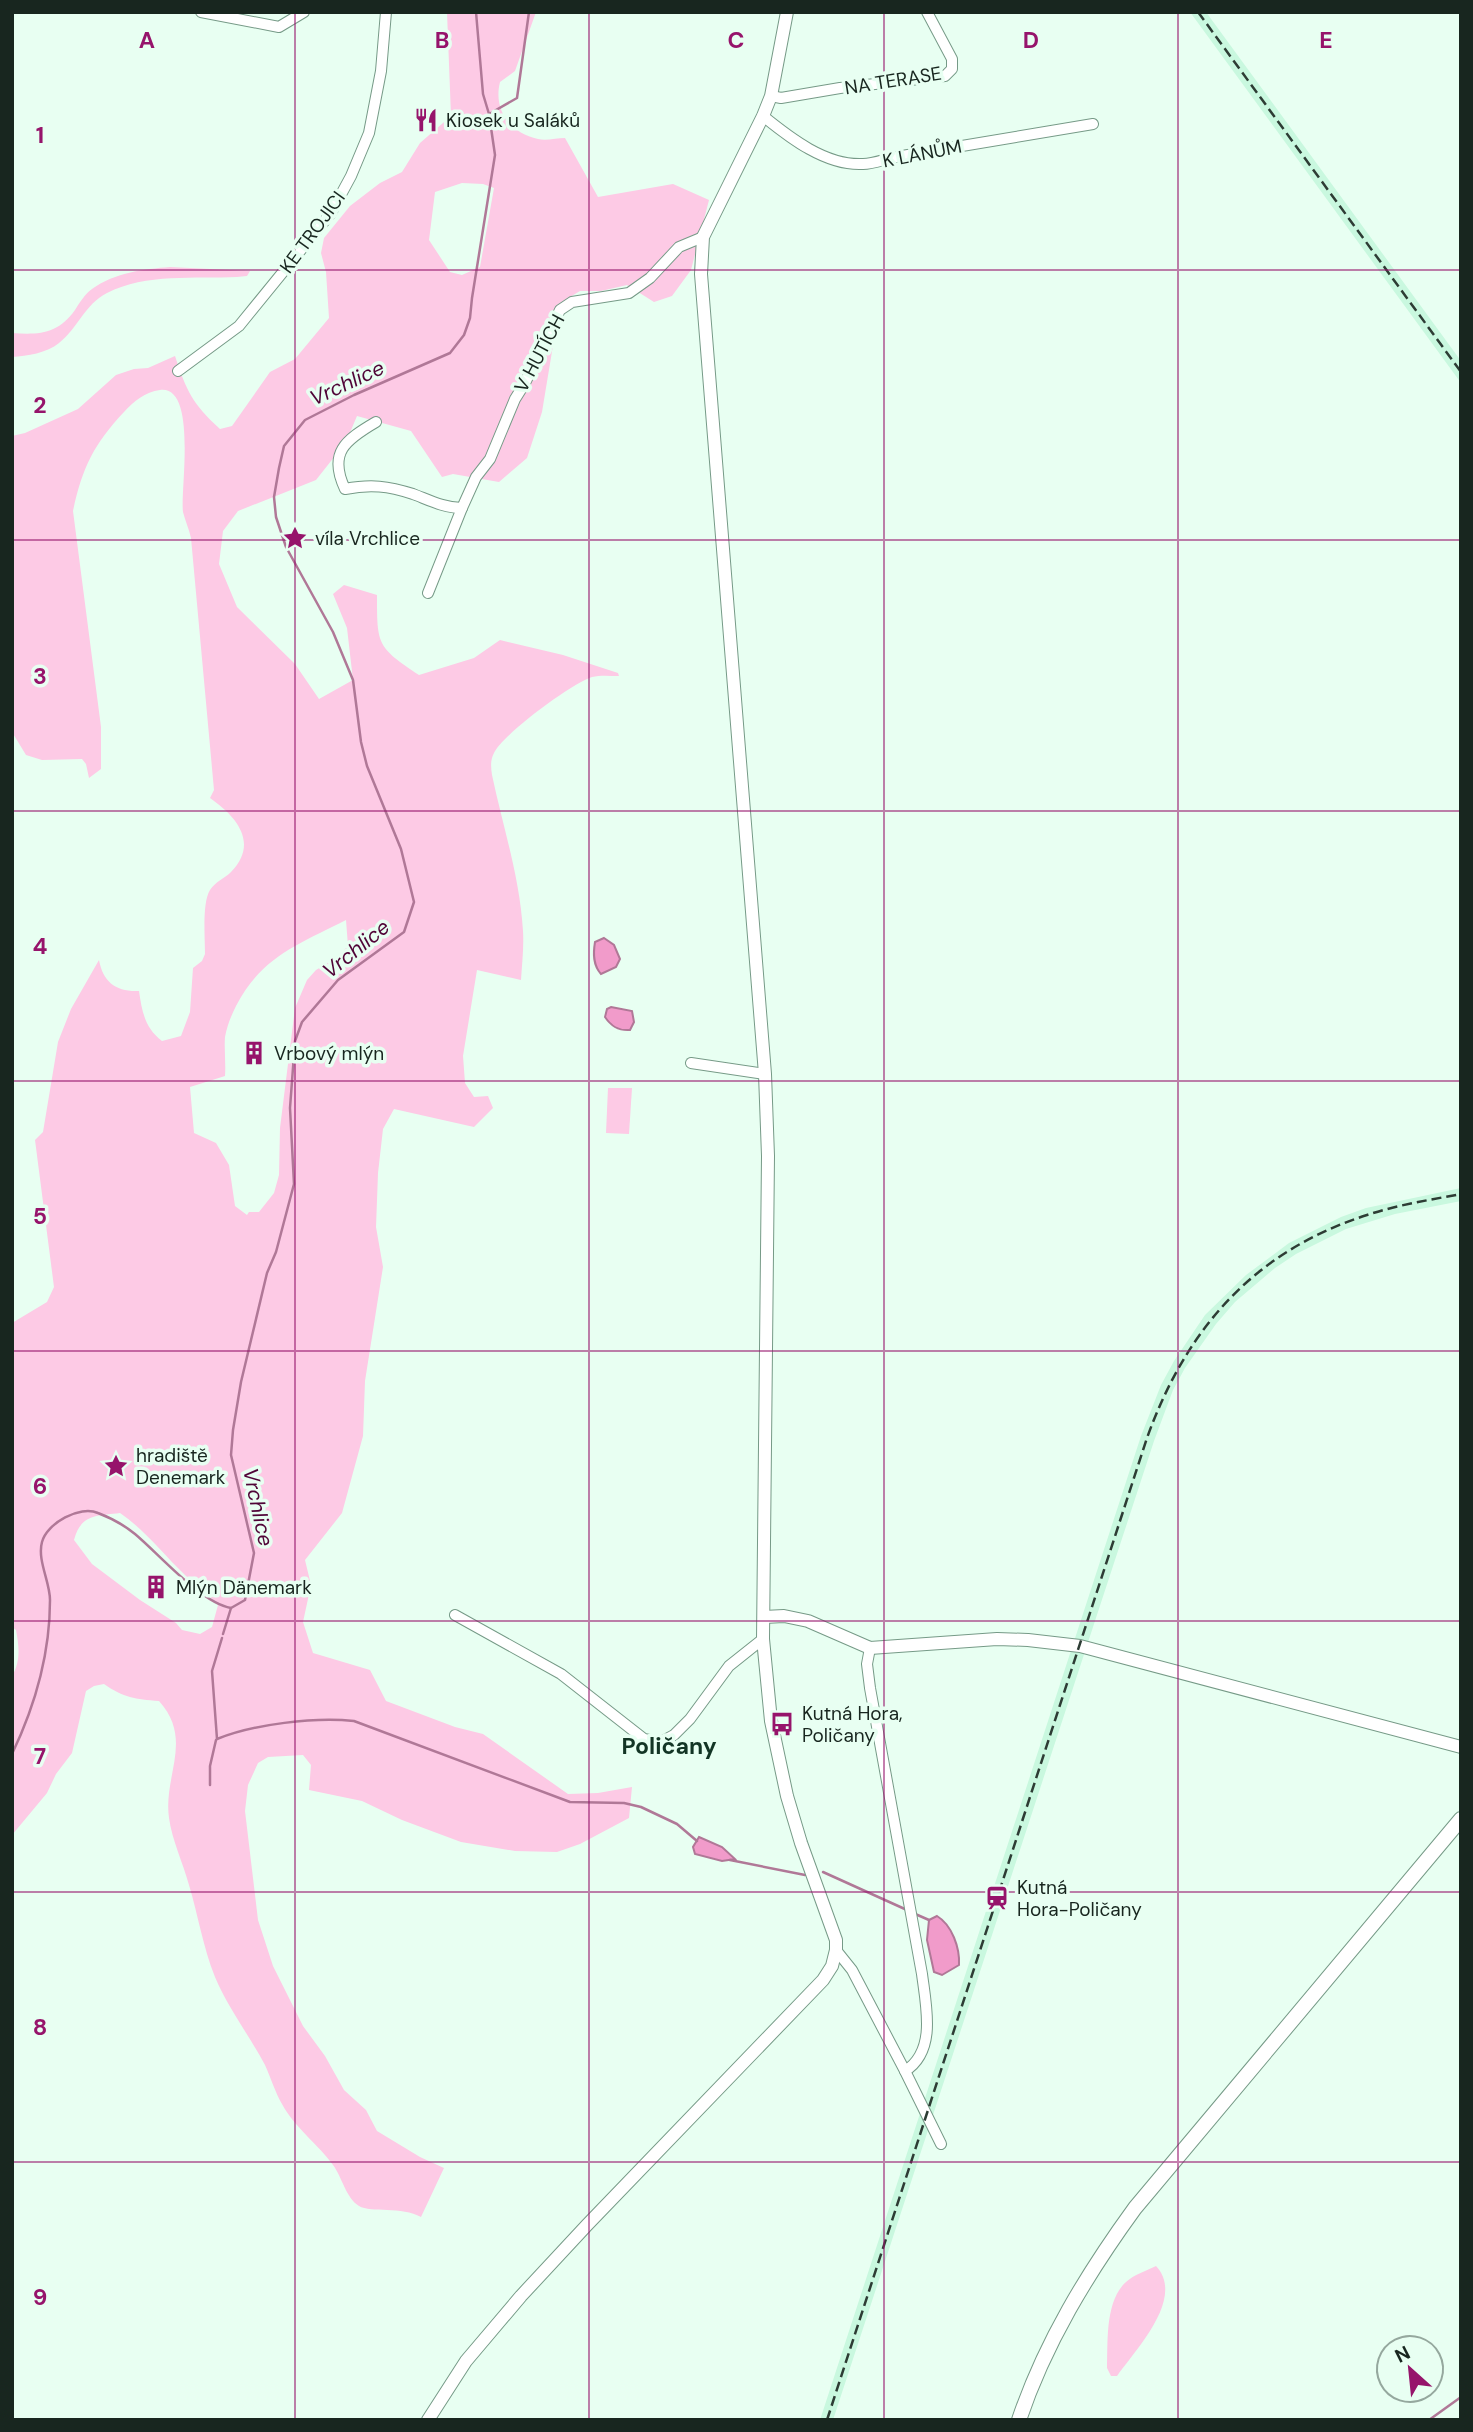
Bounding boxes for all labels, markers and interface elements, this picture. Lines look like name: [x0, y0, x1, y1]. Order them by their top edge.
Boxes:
text: A: [139, 25, 155, 55]
text: B: [435, 25, 449, 55]
text: C: [728, 25, 744, 55]
text: D: [1023, 25, 1039, 55]
text: E: [1319, 25, 1333, 55]
street label: NA TERASE: [843, 60, 943, 100]
restaurant icon: Kiosek u Saláků: [412, 106, 440, 134]
place label: Kiosek u Saláků: [446, 108, 580, 133]
text: 1: [36, 120, 44, 150]
street label: K LÁNŮM: [880, 134, 964, 173]
street label: KE TROJICI: [274, 186, 351, 278]
street label: V HUTÍCH: [508, 310, 570, 397]
water label: Vrchlice: [305, 354, 389, 412]
text: 2: [33, 390, 47, 420]
place icon: víla Vrchlice: [281, 524, 309, 552]
place label: víla Vrchlice: [315, 526, 420, 551]
text: 3: [33, 661, 47, 691]
water label: Vrchlice: [316, 913, 396, 985]
text: 4: [33, 931, 48, 961]
building icon: Vrbový mlýn: [240, 1039, 268, 1067]
place label: Vrbový mlýn: [274, 1041, 384, 1066]
text: 5: [33, 1201, 47, 1231]
place label: hradiště Denemark: [136, 1443, 226, 1490]
place icon: hradiště Denemark: [102, 1452, 130, 1480]
water label: Vrchlice: [236, 1465, 280, 1549]
text: 6: [33, 1471, 47, 1501]
building icon: Mlýn Dänemark: [142, 1573, 170, 1601]
place label: Mlýn Dänemark: [176, 1575, 312, 1600]
place label: Kutná Hora, Poličany: [802, 1701, 902, 1748]
bus stop icon: Kutná Hora, Poličany: [768, 1710, 796, 1738]
district label: Poličany: [621, 1731, 717, 1761]
text: 7: [34, 1741, 46, 1771]
place label: Kutná Hora-Poličany: [1017, 1875, 1142, 1922]
station icon: Kutná Hora-Poličany: [983, 1884, 1011, 1912]
text: 8: [33, 2012, 47, 2042]
text: 9: [33, 2282, 47, 2312]
north arrow: [1375, 2334, 1445, 2404]
text: N: [1391, 2340, 1414, 2369]

